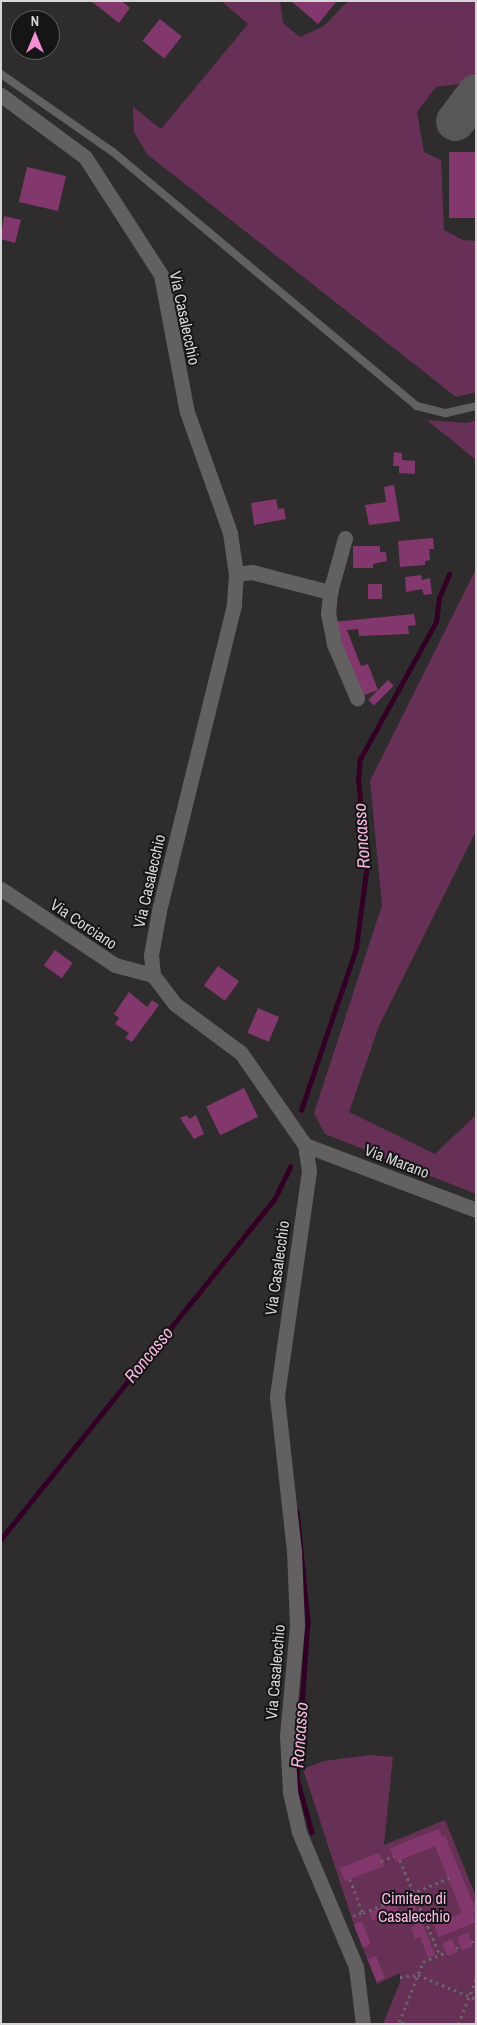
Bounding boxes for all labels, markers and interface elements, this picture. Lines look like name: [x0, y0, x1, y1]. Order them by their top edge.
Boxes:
north arrow: [10, 10, 60, 60]
text: N: [31, 12, 39, 30]
street label: Via Casalecchio: [166, 269, 204, 367]
water label: Roncasso: [349, 803, 375, 869]
street label: Via Casalecchio: [129, 832, 169, 930]
street label: Via Corciano: [47, 895, 121, 953]
street label: Via Marano: [362, 1140, 432, 1182]
street label: Via Casalecchio: [261, 1219, 293, 1317]
water label: Roncasso: [120, 1323, 178, 1387]
street label: Via Casalecchio: [261, 1624, 289, 1720]
water label: Roncasso: [287, 1702, 313, 1768]
park label: Cimitero di Casalecchio: [378, 1888, 450, 1926]

